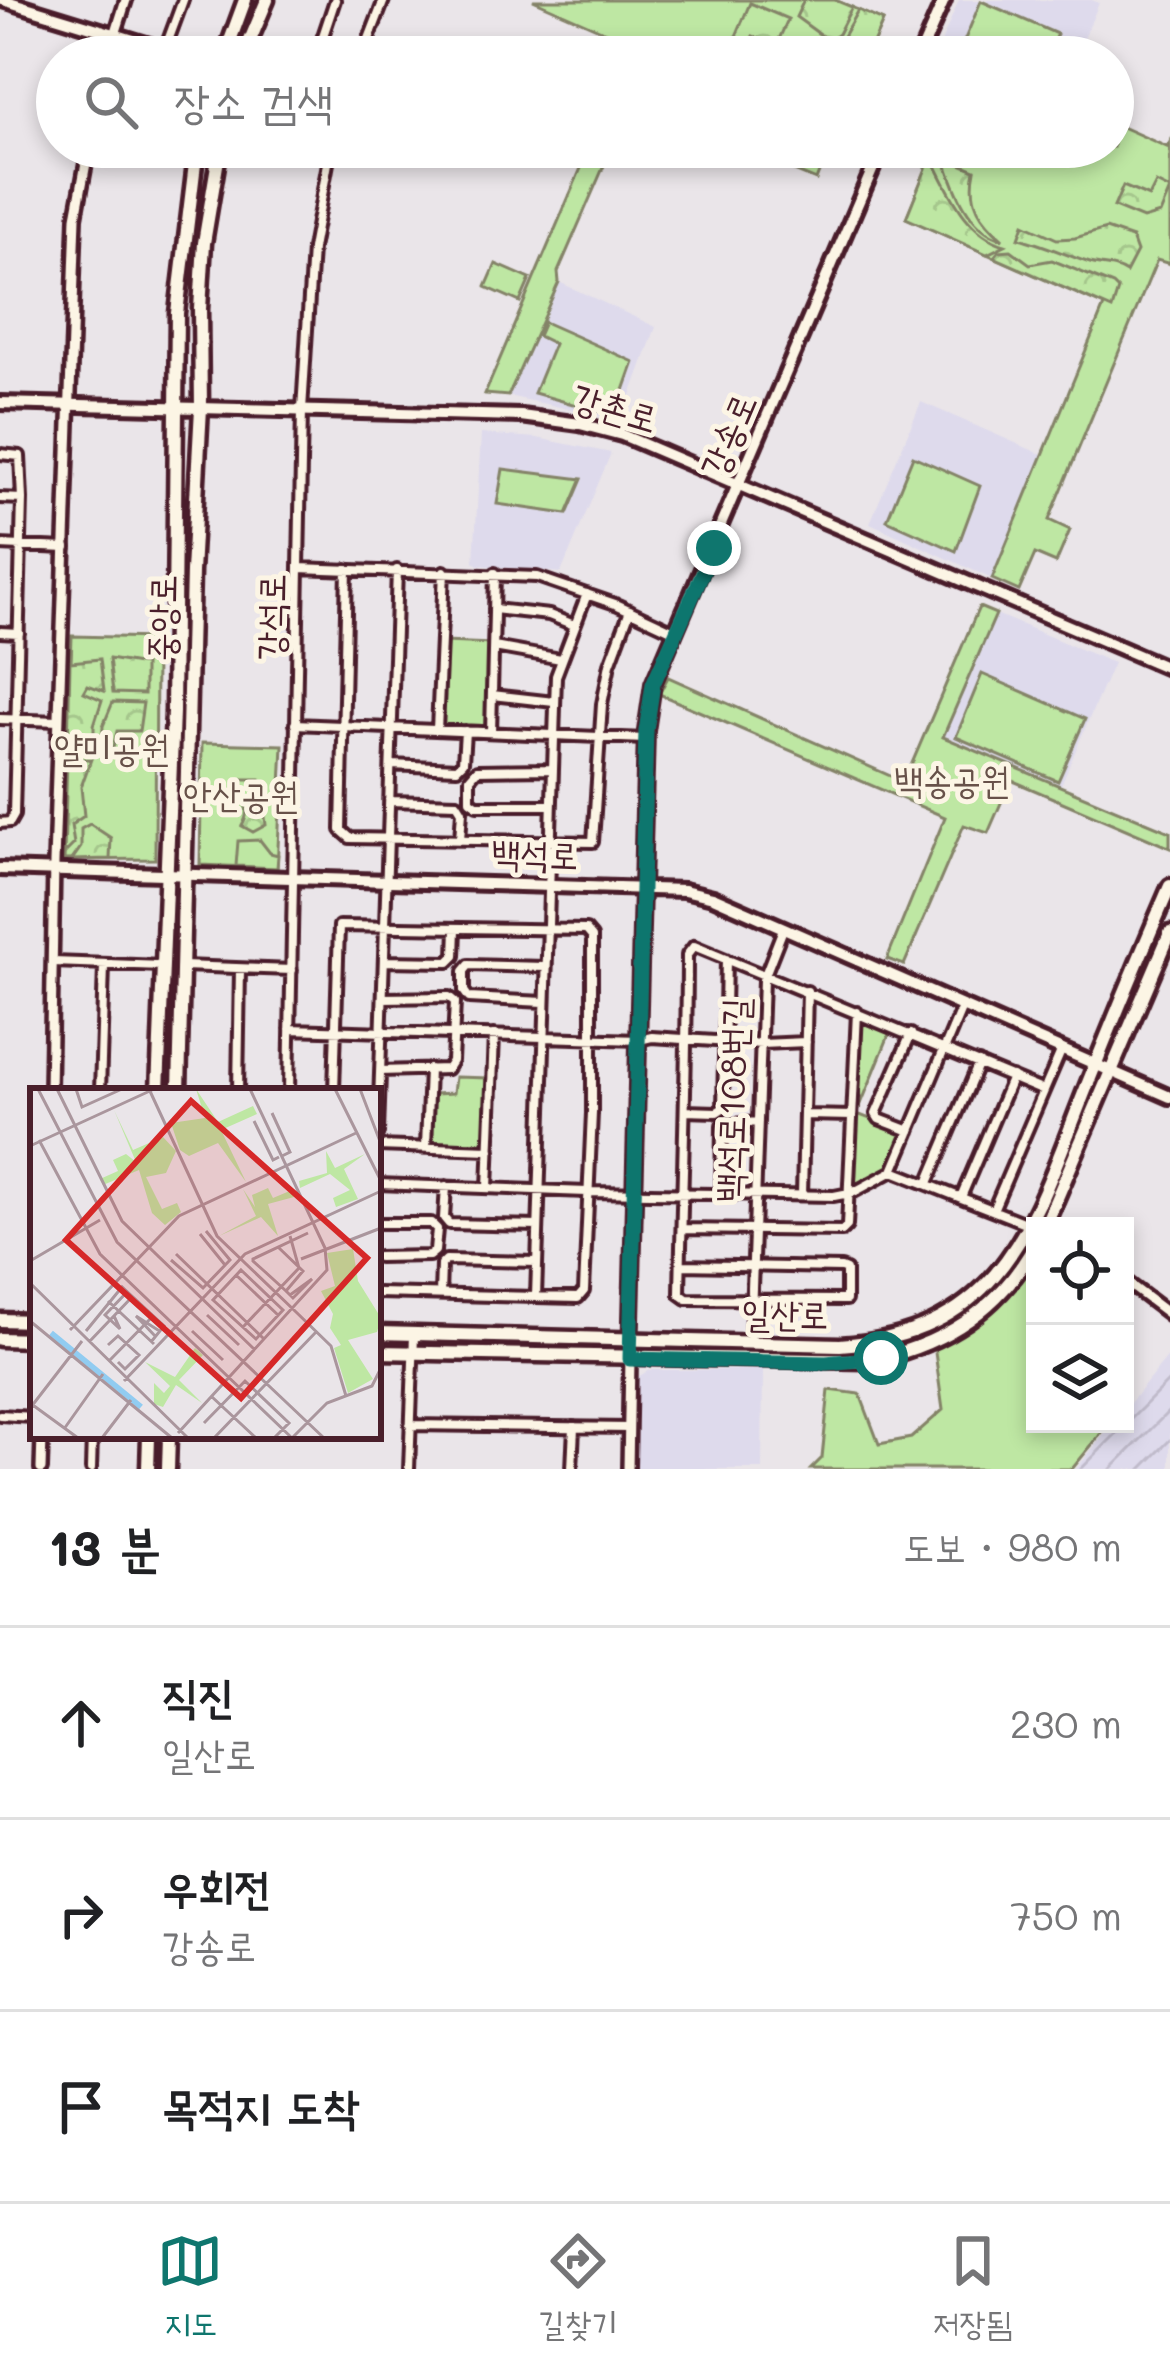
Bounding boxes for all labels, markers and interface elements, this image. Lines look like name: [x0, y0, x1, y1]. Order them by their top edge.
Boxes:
search box: [36, 36, 1134, 168]
icon: search: [78, 69, 144, 135]
text: 장소 검색: [174, 71, 333, 129]
street label: 강촌로: [567, 372, 664, 441]
street label: 강송로: [688, 385, 765, 484]
route end: [687, 521, 741, 575]
street label: 강석로: [245, 573, 294, 661]
street label: 중앙로: [136, 574, 185, 662]
park label: 얄미공원: [54, 723, 170, 770]
park label: 백송공원: [894, 755, 1010, 802]
park label: 안산공원: [183, 770, 299, 817]
street label: 백석로: [491, 827, 579, 878]
street label: 백석로108번길: [703, 997, 758, 1203]
inset map: [30, 1088, 381, 1439]
map controls: [1026, 1217, 1134, 1433]
button: locate: [1026, 1217, 1134, 1325]
street label: 일산로: [741, 1288, 829, 1337]
button: layers: [1026, 1325, 1134, 1433]
route start: [854, 1331, 908, 1385]
text: 13 분: [48, 1512, 161, 1579]
text: 도보 · 980 m: [903, 1520, 1122, 1571]
text: 직진: [162, 1665, 234, 1723]
icon: ahead: [48, 1690, 114, 1756]
text: 230 m: [1010, 1697, 1122, 1748]
text: 일산로: [162, 1727, 256, 1778]
text: 우회전: [162, 1857, 271, 1915]
icon: right: [48, 1882, 114, 1948]
text: 750 m: [1010, 1889, 1122, 1940]
text: 강송로: [162, 1919, 256, 1970]
icon: arrive: [48, 2074, 114, 2140]
text: 목적지 도착: [162, 2076, 359, 2134]
tab: 지도: [157, 2228, 223, 2346]
tab: 길찾기: [538, 2228, 618, 2346]
tab: 저장됨: [933, 2228, 1013, 2346]

